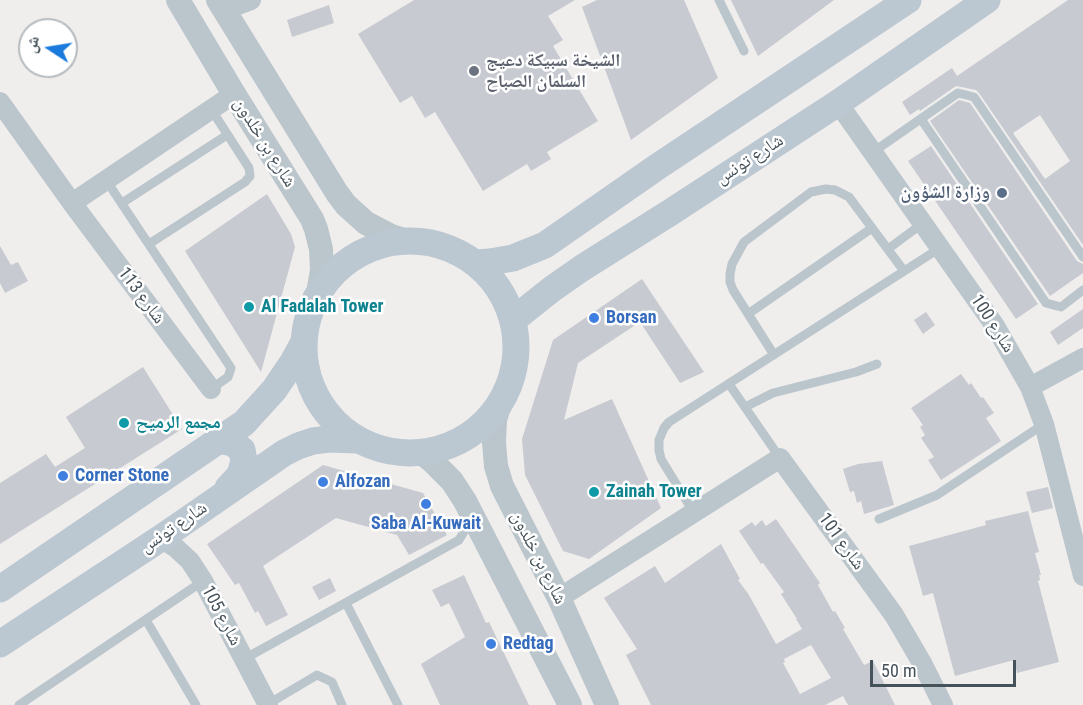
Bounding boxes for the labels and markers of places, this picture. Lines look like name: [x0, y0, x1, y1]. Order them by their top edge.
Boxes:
place label: الشيخة سبيكة دعيج السلمان الصباح: [486, 50, 620, 92]
marker: الشيخة سبيكة دعيج السلمان الصباح: [467, 64, 481, 78]
place label: وزارة الشؤون: [900, 182, 990, 204]
marker: وزارة الشؤون: [995, 186, 1009, 200]
place label: Al Fadalah Tower: [261, 296, 384, 318]
marker: Al Fadalah Tower: [242, 300, 256, 314]
place label: Borsan: [606, 307, 657, 329]
marker: Borsan: [587, 311, 601, 325]
place label: مجمع الرميح: [136, 412, 221, 434]
marker: مجمع الرميح: [117, 416, 131, 430]
place label: Corner Stone: [75, 465, 169, 487]
marker: Corner Stone: [56, 469, 70, 483]
place label: Alfozan: [335, 471, 390, 493]
marker: Alfozan: [316, 475, 330, 489]
place label: Zainah Tower: [606, 481, 702, 503]
marker: Zainah Tower: [587, 485, 601, 499]
marker: Saba Al-Kuwait: [419, 497, 433, 511]
place label: Saba Al-Kuwait: [371, 513, 481, 535]
place label: Redtag: [503, 633, 554, 655]
marker: Redtag: [484, 637, 498, 651]

